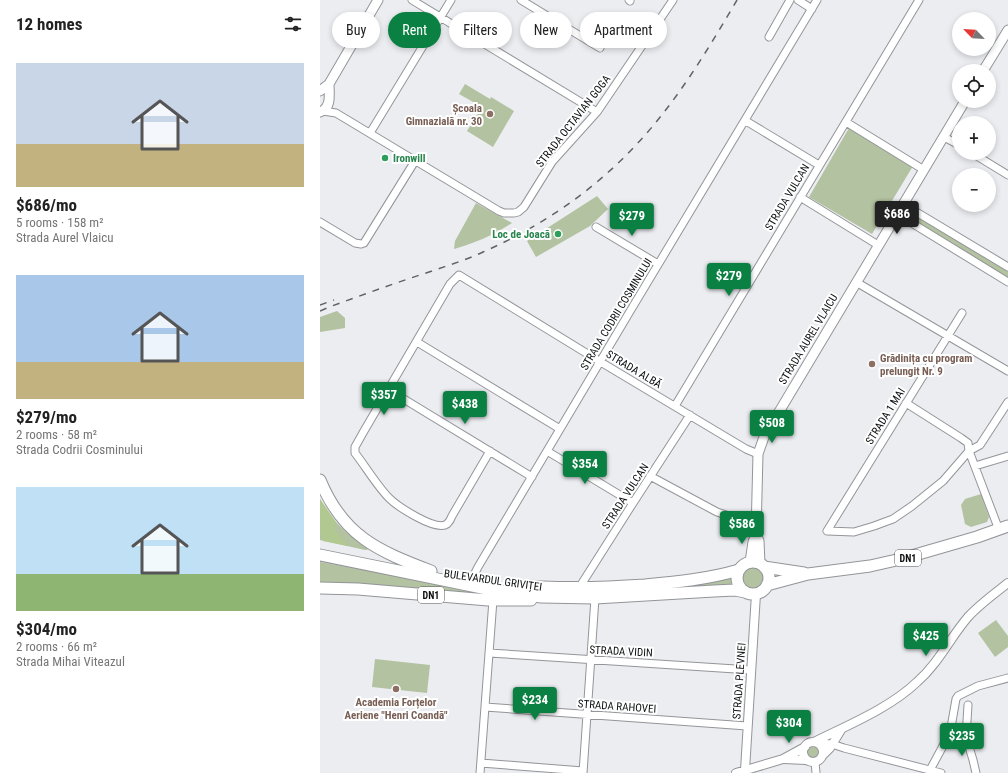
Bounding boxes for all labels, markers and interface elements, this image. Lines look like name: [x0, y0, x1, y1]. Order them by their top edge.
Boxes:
chip: Buy: [332, 12, 380, 48]
chip: Rent: [388, 12, 441, 48]
chip: Filters: [449, 12, 512, 48]
chip: New: [520, 12, 572, 48]
chip: Apartment: [580, 12, 667, 48]
north arrow: [952, 12, 996, 56]
map controls: [952, 12, 996, 212]
icon: filters: [282, 13, 304, 35]
text: 12 homes: [16, 14, 82, 34]
button: locate: [952, 64, 996, 108]
street label: STRADA OCTAVIAN GOGA: [533, 72, 614, 170]
icon: home: [124, 89, 196, 161]
place label: Școala Gimnazială nr. 30: [406, 102, 482, 128]
marker: Școala Gimnazială nr. 30: [485, 109, 495, 119]
button: +: [952, 116, 996, 160]
place label: Ironwill: [393, 152, 426, 165]
marker: Ironwill: [380, 153, 390, 163]
street label: STRADA VULCAN: [762, 162, 812, 233]
button: −: [952, 168, 996, 212]
text: $686/mo: [16, 195, 77, 215]
pin: $686: [873, 201, 921, 235]
pin: $279: [608, 203, 656, 237]
text: $686: [884, 206, 910, 221]
text: $279: [619, 208, 645, 223]
text: 5 rooms · 158 m²: [16, 215, 103, 230]
place label: Loc de Joacă: [492, 228, 550, 241]
marker: Loc de Joacă: [553, 229, 563, 239]
text: Strada Aurel Vlaicu: [16, 230, 114, 245]
street label: STRADA CODRII COSMINULUI: [578, 256, 655, 373]
pin: $279: [705, 263, 753, 297]
text: $279: [716, 268, 742, 283]
street label: STRADA AUREL VLAICU: [776, 292, 841, 387]
icon: home: [124, 301, 196, 373]
street label: STRADA ALBĂ: [604, 348, 664, 391]
place label: Grădinița cu program prelungit Nr. 9: [880, 352, 972, 378]
marker: Grădinița cu program prelungit Nr. 9: [867, 359, 877, 369]
pin: $357: [360, 382, 408, 416]
street label: STRADA 1 MAI: [863, 386, 908, 447]
text: $357: [371, 387, 397, 402]
pin: $438: [441, 391, 489, 425]
text: $438: [452, 396, 478, 411]
text: $279/mo: [16, 407, 77, 427]
pin: $508: [748, 410, 796, 444]
text: $508: [759, 415, 785, 430]
text: 2 rooms · 58 m²: [16, 427, 97, 442]
text: Strada Codrii Cosminului: [16, 442, 143, 457]
pin: $354: [561, 451, 609, 485]
text: $354: [572, 456, 598, 471]
street label: STRADA VULCAN: [599, 461, 651, 531]
pin: $586: [718, 511, 766, 545]
icon: home: [124, 513, 196, 585]
text: $586: [729, 516, 755, 531]
road number: DN1: [895, 550, 921, 566]
street label: BULEVARDUL GRIVIȚEI: [443, 567, 543, 594]
road number: DN1: [418, 587, 444, 603]
text: $304/mo: [16, 619, 77, 639]
pin: $425: [902, 623, 950, 657]
text: $425: [913, 628, 939, 643]
text: 2 rooms · 66 m²: [16, 639, 97, 654]
street label: STRADA PLEVNEI: [730, 642, 749, 720]
street label: STRADA VIDIN: [589, 643, 653, 660]
text: Strada Mihai Viteazul: [16, 654, 125, 669]
marker: Academia Forțelor Aeriene "Henri Coandă": [391, 684, 401, 694]
pin: $234: [511, 687, 559, 721]
text: $234: [522, 692, 548, 707]
place label: Academia Forțelor Aeriene "Henri Coandă": [344, 696, 448, 722]
street label: STRADA RAHOVEI: [577, 697, 657, 716]
pin: $304: [765, 710, 813, 744]
text: $304: [776, 715, 802, 730]
pin: $235: [938, 723, 986, 757]
text: $235: [949, 728, 975, 743]

